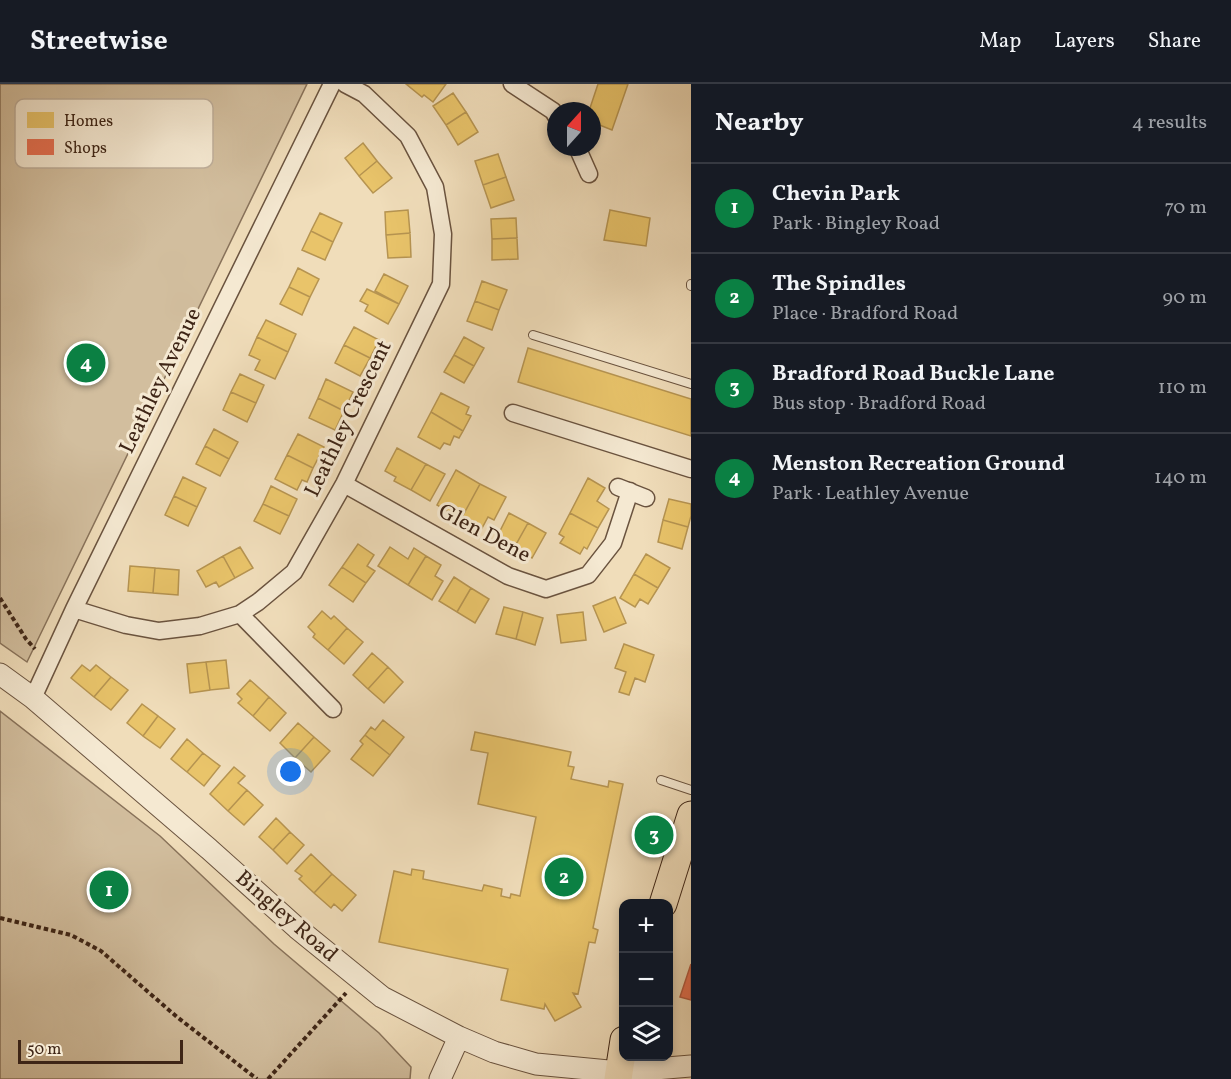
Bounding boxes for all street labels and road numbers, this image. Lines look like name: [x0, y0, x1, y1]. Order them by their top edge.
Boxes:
street label: Leathley Avenue: [112, 303, 210, 459]
street label: Leathley Crescent: [298, 335, 401, 503]
street label: Glen Dene: [432, 497, 536, 571]
street label: Bingley Road: [228, 864, 344, 970]

